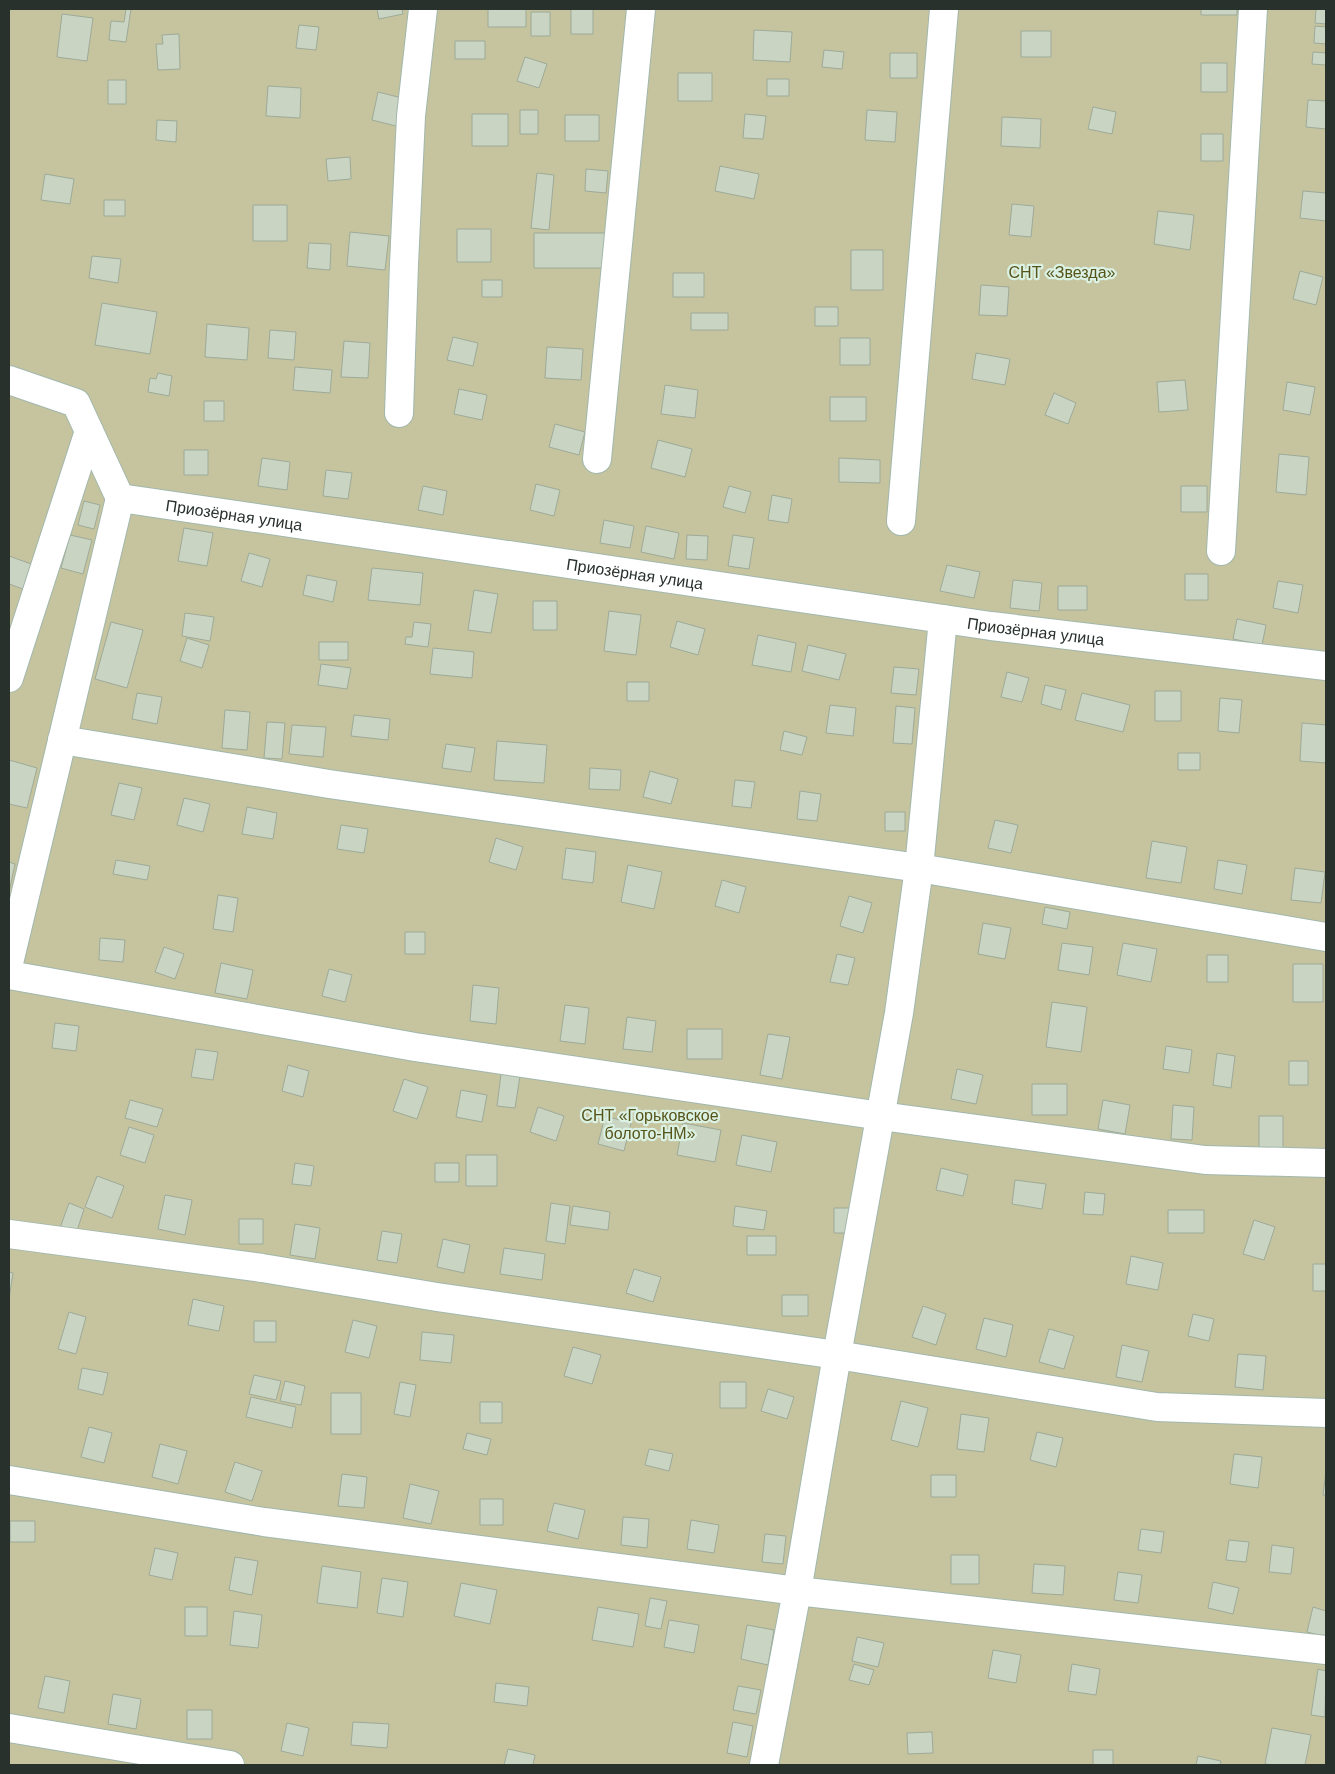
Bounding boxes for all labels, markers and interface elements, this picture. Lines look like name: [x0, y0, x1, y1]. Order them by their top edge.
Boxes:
park label: СНТ «Звезда»: [1009, 264, 1116, 281]
street label: Приозёрная улица: [165, 496, 304, 533]
street label: Приозёрная улица: [565, 555, 705, 592]
street label: Приозёрная улица: [966, 614, 1105, 648]
park label: СНТ «Горьковское болото-НМ»: [581, 1107, 719, 1142]

